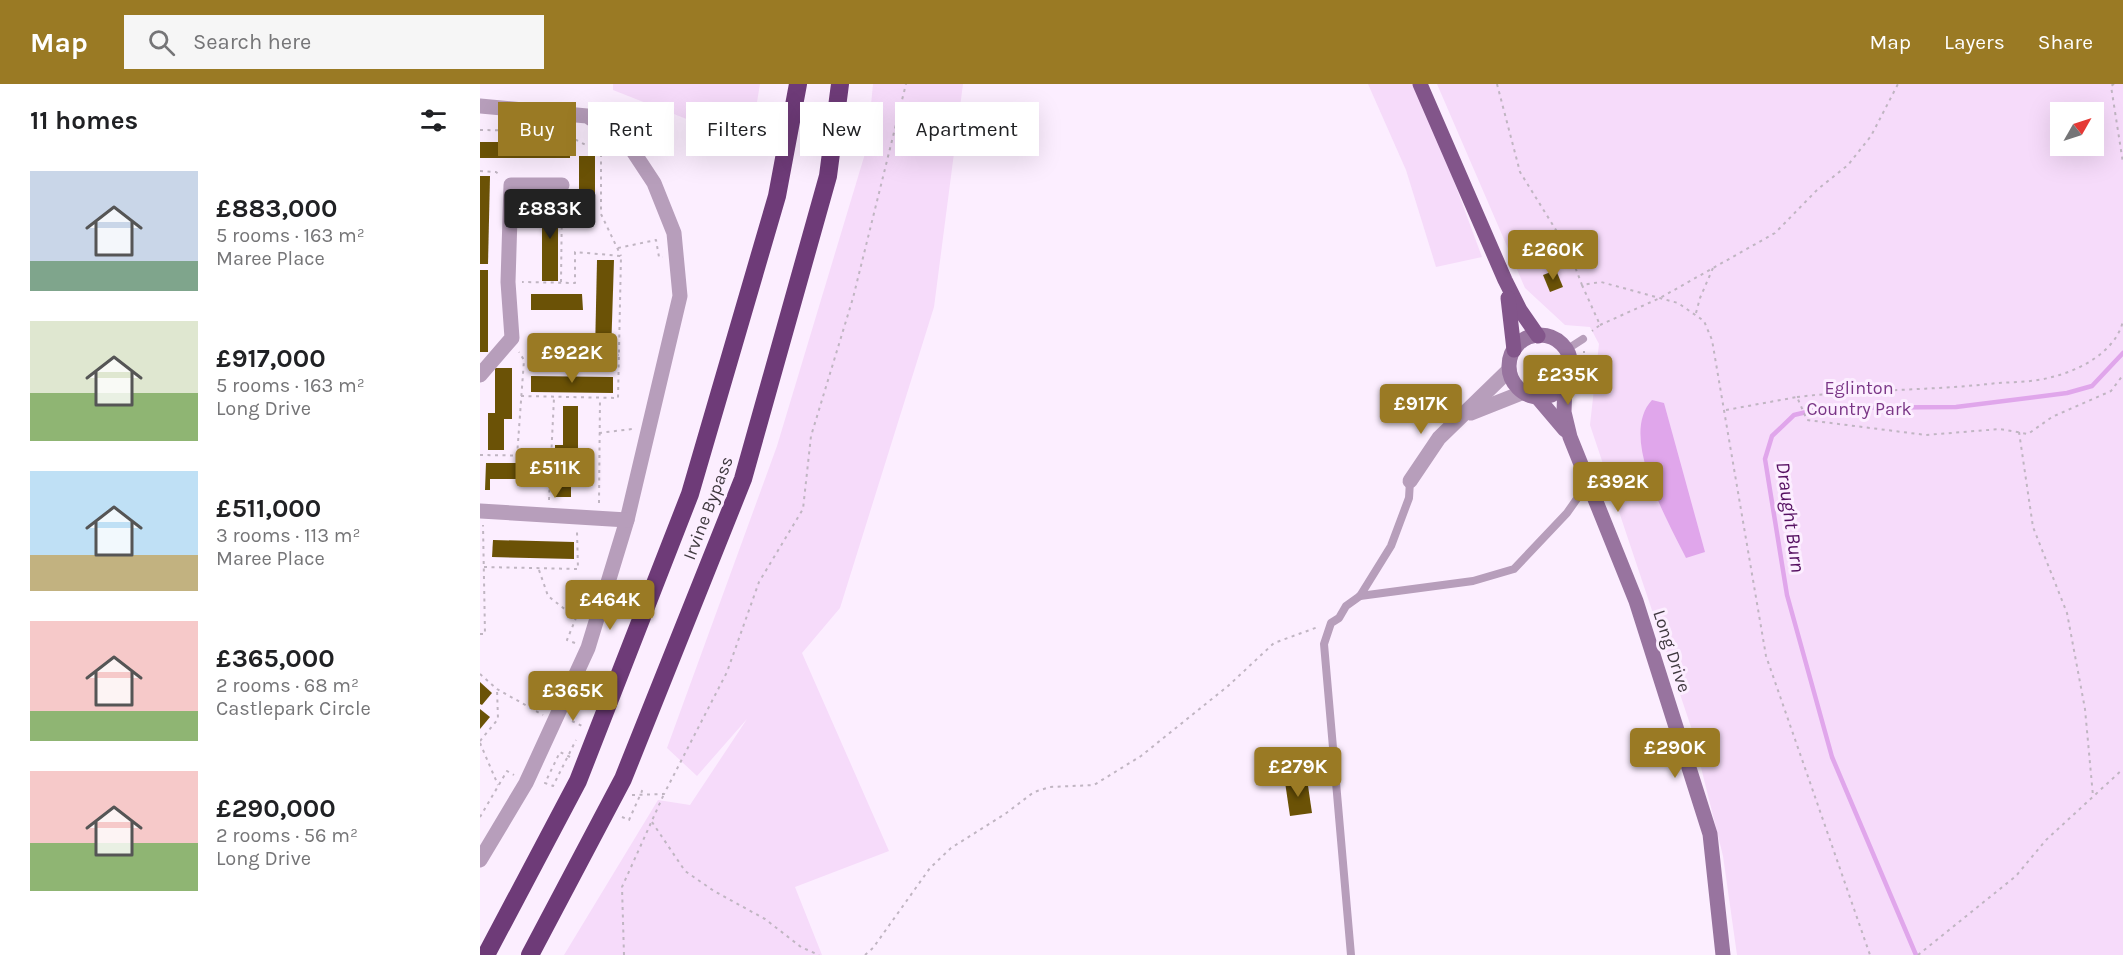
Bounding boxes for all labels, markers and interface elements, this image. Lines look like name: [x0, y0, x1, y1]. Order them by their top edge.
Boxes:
search box: [124, 15, 544, 69]
text: Map: [30, 26, 88, 59]
icon: search: [145, 26, 178, 59]
text: Search here: [193, 29, 311, 55]
text: Map: [1869, 30, 1911, 54]
text: Layers: [1944, 30, 2005, 54]
text: Share: [2038, 30, 2093, 54]
chip: Buy: [498, 102, 576, 156]
chip: Rent: [588, 102, 674, 156]
chip: Filters: [686, 102, 788, 156]
chip: New: [800, 102, 883, 156]
chip: Apartment: [895, 102, 1039, 156]
north arrow: [2050, 102, 2104, 156]
map controls: [2050, 102, 2104, 156]
icon: filters: [417, 104, 450, 137]
text: 11 homes: [30, 105, 138, 136]
pin: £883K: [508, 189, 592, 240]
text: £883,000: [216, 193, 337, 224]
icon: home: [78, 195, 150, 267]
text: £883K: [518, 197, 582, 220]
text: 5 rooms · 163 m²: [216, 224, 365, 247]
pin: £260K: [1511, 230, 1595, 281]
text: £260K: [1522, 238, 1584, 261]
text: Maree Place: [216, 247, 325, 270]
pin: £922K: [530, 333, 614, 384]
text: £922K: [541, 341, 603, 364]
text: £917,000: [216, 343, 326, 374]
icon: home: [78, 345, 150, 417]
pin: £235K: [1526, 355, 1610, 406]
text: £235K: [1537, 363, 1599, 386]
text: 5 rooms · 163 m²: [216, 374, 365, 397]
park label: Eglinton Country Park: [1806, 377, 1912, 420]
pin: £917K: [1379, 384, 1463, 435]
text: £917K: [1394, 392, 1448, 415]
text: Long Drive: [216, 397, 311, 420]
pin: £511K: [513, 448, 597, 499]
street label: Irvine Bypass: [678, 453, 738, 563]
text: £511K: [529, 456, 581, 479]
water label: Draught Burn: [1771, 460, 1810, 574]
pin: £392K: [1576, 462, 1660, 513]
text: £392K: [1587, 470, 1649, 493]
text: £511,000: [216, 493, 321, 524]
icon: home: [78, 495, 150, 567]
text: 3 rooms · 113 m²: [216, 524, 360, 547]
text: Maree Place: [216, 547, 325, 570]
pin: £464K: [568, 580, 652, 631]
text: £464K: [579, 588, 641, 611]
street label: Long Drive: [1648, 607, 1696, 695]
text: £365,000: [216, 643, 335, 674]
icon: home: [78, 645, 150, 717]
pin: £365K: [531, 671, 615, 722]
text: 2 rooms · 68 m²: [216, 674, 359, 697]
text: £365K: [542, 679, 604, 702]
text: Castlepark Circle: [216, 697, 371, 720]
pin: £290K: [1633, 728, 1717, 779]
text: £290K: [1644, 736, 1706, 759]
pin: £279K: [1256, 747, 1340, 798]
text: £279K: [1268, 755, 1328, 778]
text: £290,000: [216, 793, 336, 824]
icon: home: [78, 795, 150, 867]
text: 2 rooms · 56 m²: [216, 824, 358, 847]
text: Long Drive: [216, 847, 311, 870]

